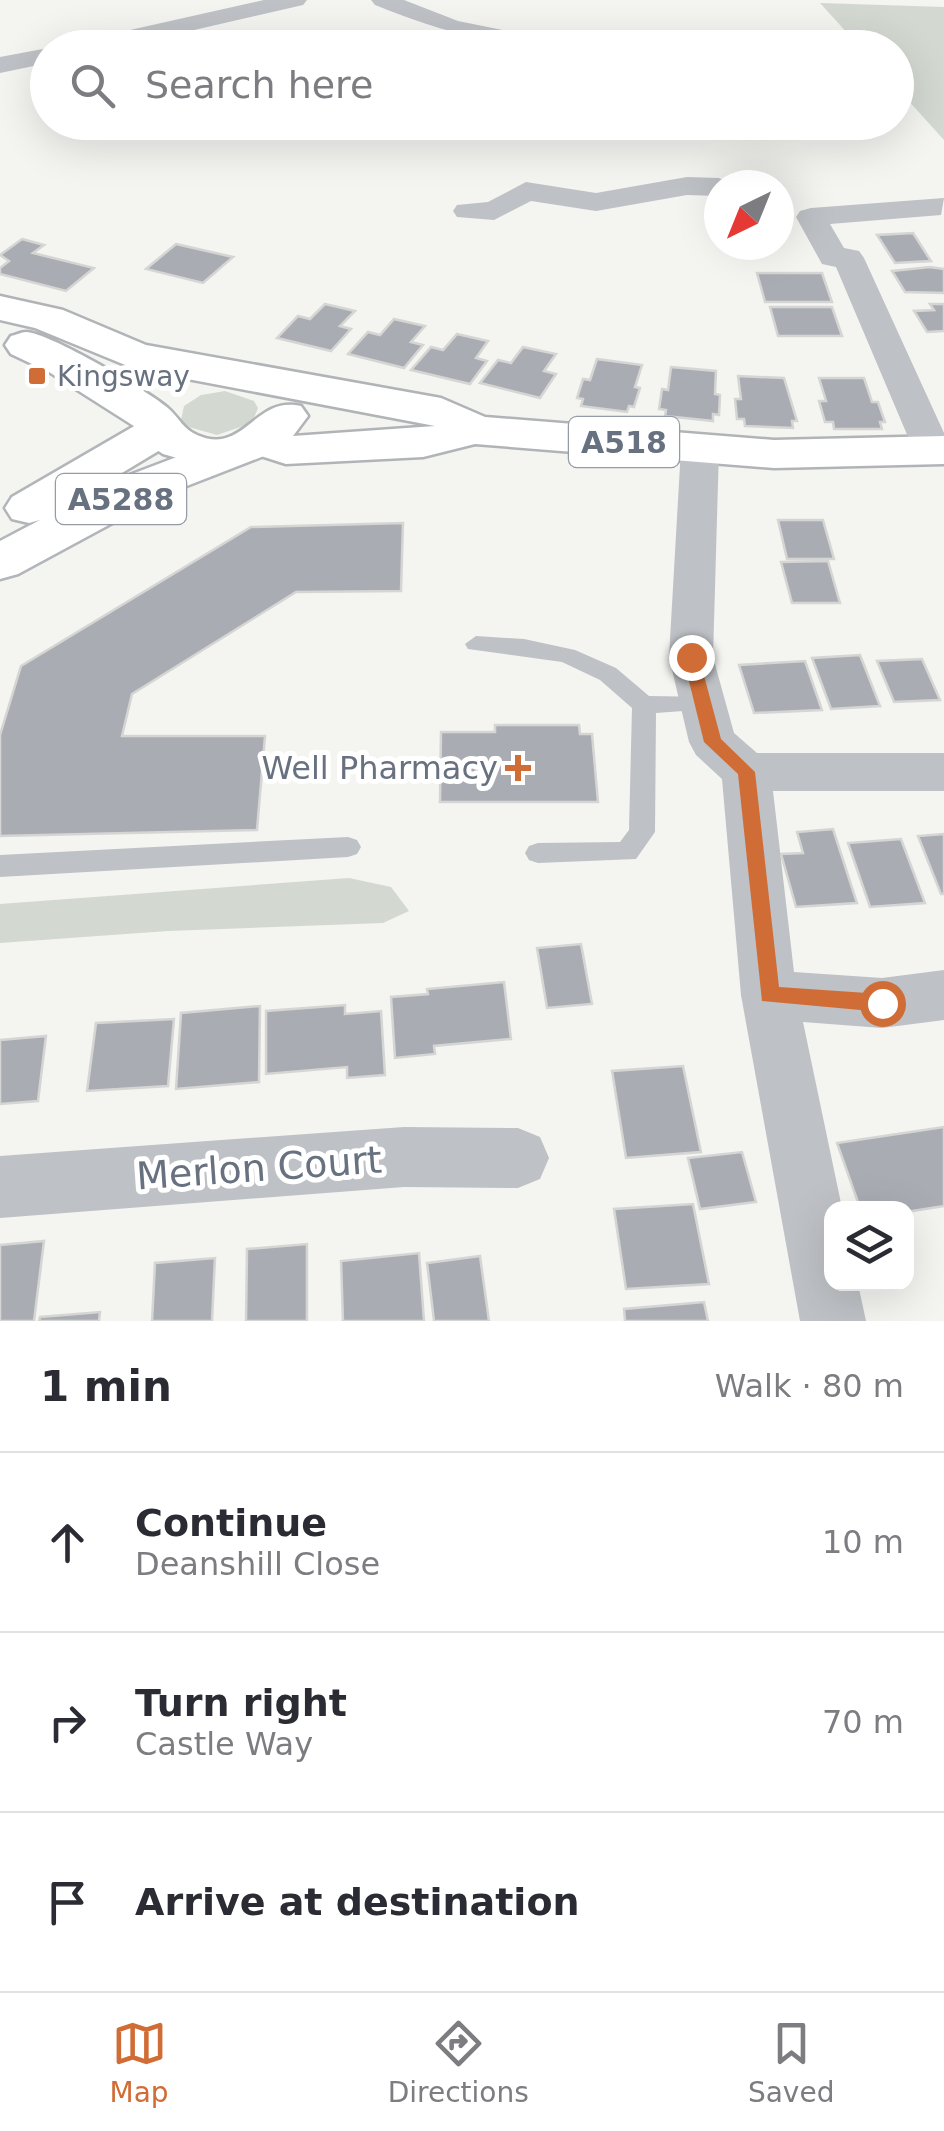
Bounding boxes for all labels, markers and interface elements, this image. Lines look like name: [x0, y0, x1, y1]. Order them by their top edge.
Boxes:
search box: [30, 30, 914, 140]
icon: search: [65, 58, 120, 113]
text: Search here: [145, 63, 373, 107]
north arrow: [704, 170, 794, 260]
place label: Kingsway: [57, 360, 190, 393]
marker: Kingsway: [26, 365, 48, 387]
road number: A518: [569, 417, 679, 467]
road number: A5288: [56, 474, 186, 524]
route end: [669, 635, 715, 681]
place label: Well Pharmacy: [262, 749, 498, 787]
marker: Well Pharmacy: [507, 757, 529, 779]
route start: [860, 981, 906, 1027]
street label: Merlon Court: [135, 1137, 383, 1199]
map controls: [824, 1201, 914, 1291]
button: layers: [824, 1201, 914, 1291]
text: 1 min: [40, 1362, 172, 1411]
text: Walk · 80 m: [715, 1367, 904, 1405]
text: Continue: [135, 1501, 327, 1545]
icon: ahead: [40, 1515, 95, 1570]
text: 10 m: [822, 1523, 904, 1561]
text: Deanshill Close: [135, 1545, 380, 1583]
text: Turn right: [135, 1681, 347, 1725]
icon: right: [40, 1695, 95, 1750]
text: 70 m: [822, 1703, 904, 1741]
text: Castle Way: [135, 1725, 313, 1763]
icon: arrive: [40, 1875, 95, 1930]
text: Arrive at destination: [135, 1880, 580, 1924]
tab: Map: [110, 2016, 169, 2109]
tab: Directions: [388, 2016, 529, 2109]
tab: Saved: [748, 2016, 834, 2109]

